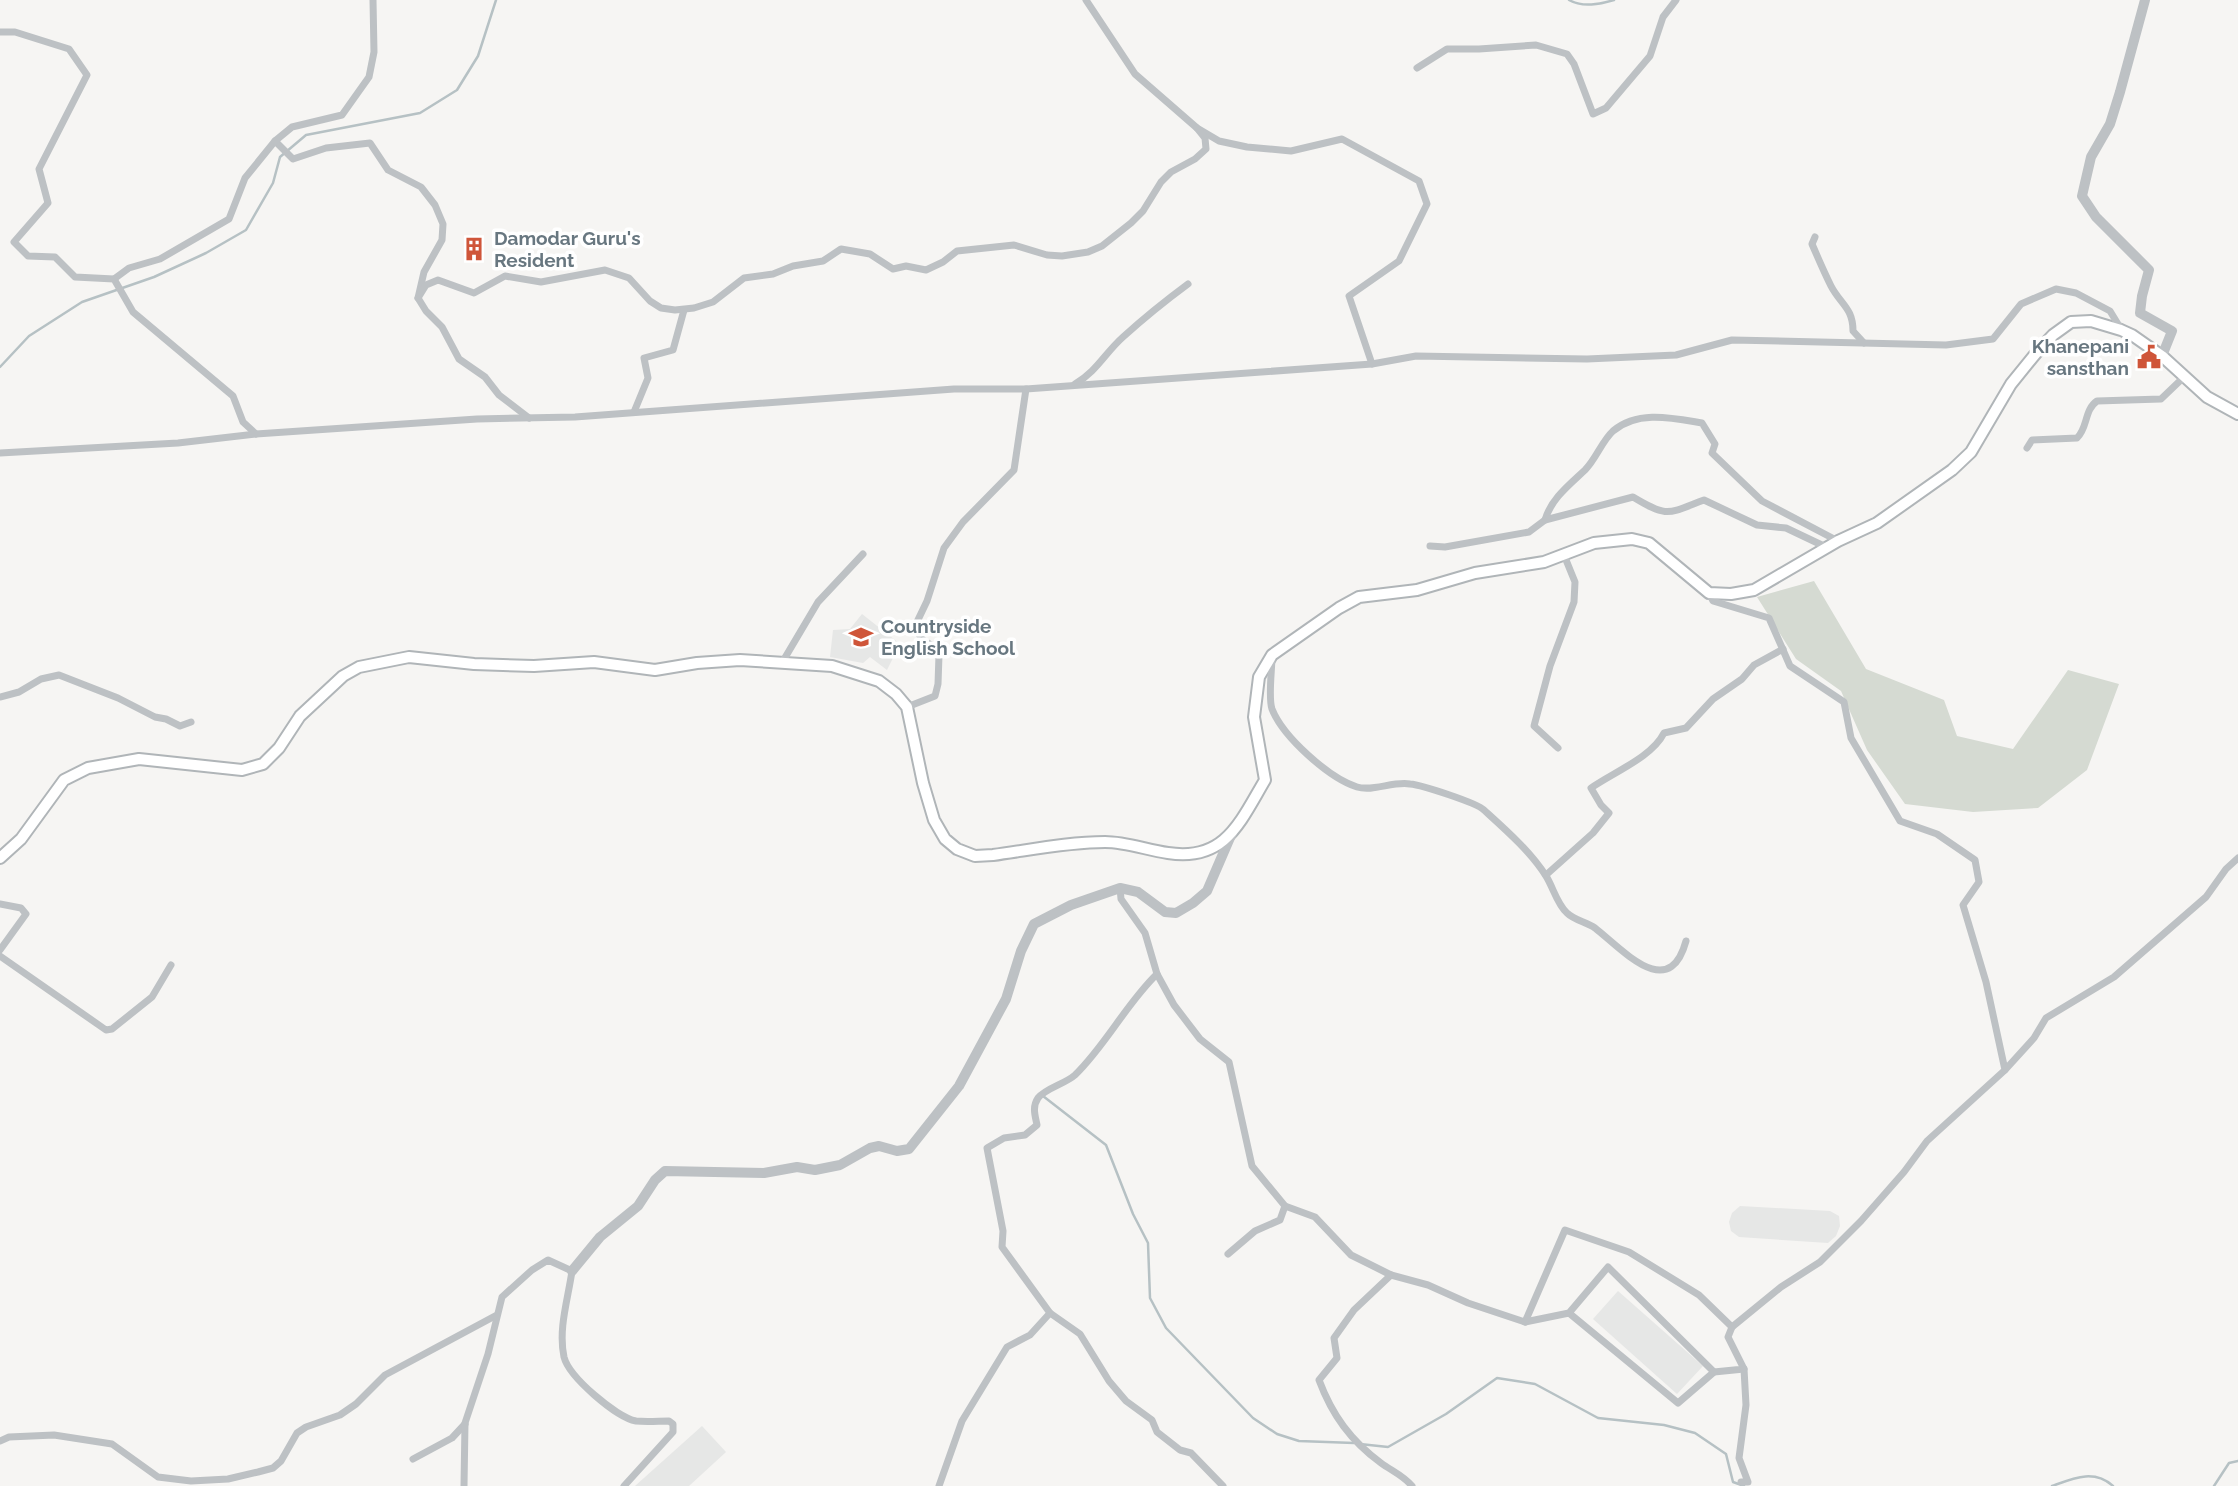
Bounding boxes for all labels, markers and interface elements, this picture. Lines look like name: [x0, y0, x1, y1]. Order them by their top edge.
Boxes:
place label: Damodar Guru's Resident: [494, 227, 641, 271]
building icon: Damodar Guru's Resident: [460, 235, 488, 263]
place label: Khanepani sansthan: [2032, 335, 2129, 379]
public building icon: Khanepani sansthan: [2135, 343, 2163, 371]
place label: Countryside English School: [881, 615, 1016, 659]
school or university icon: Countryside English School: [847, 623, 875, 651]

